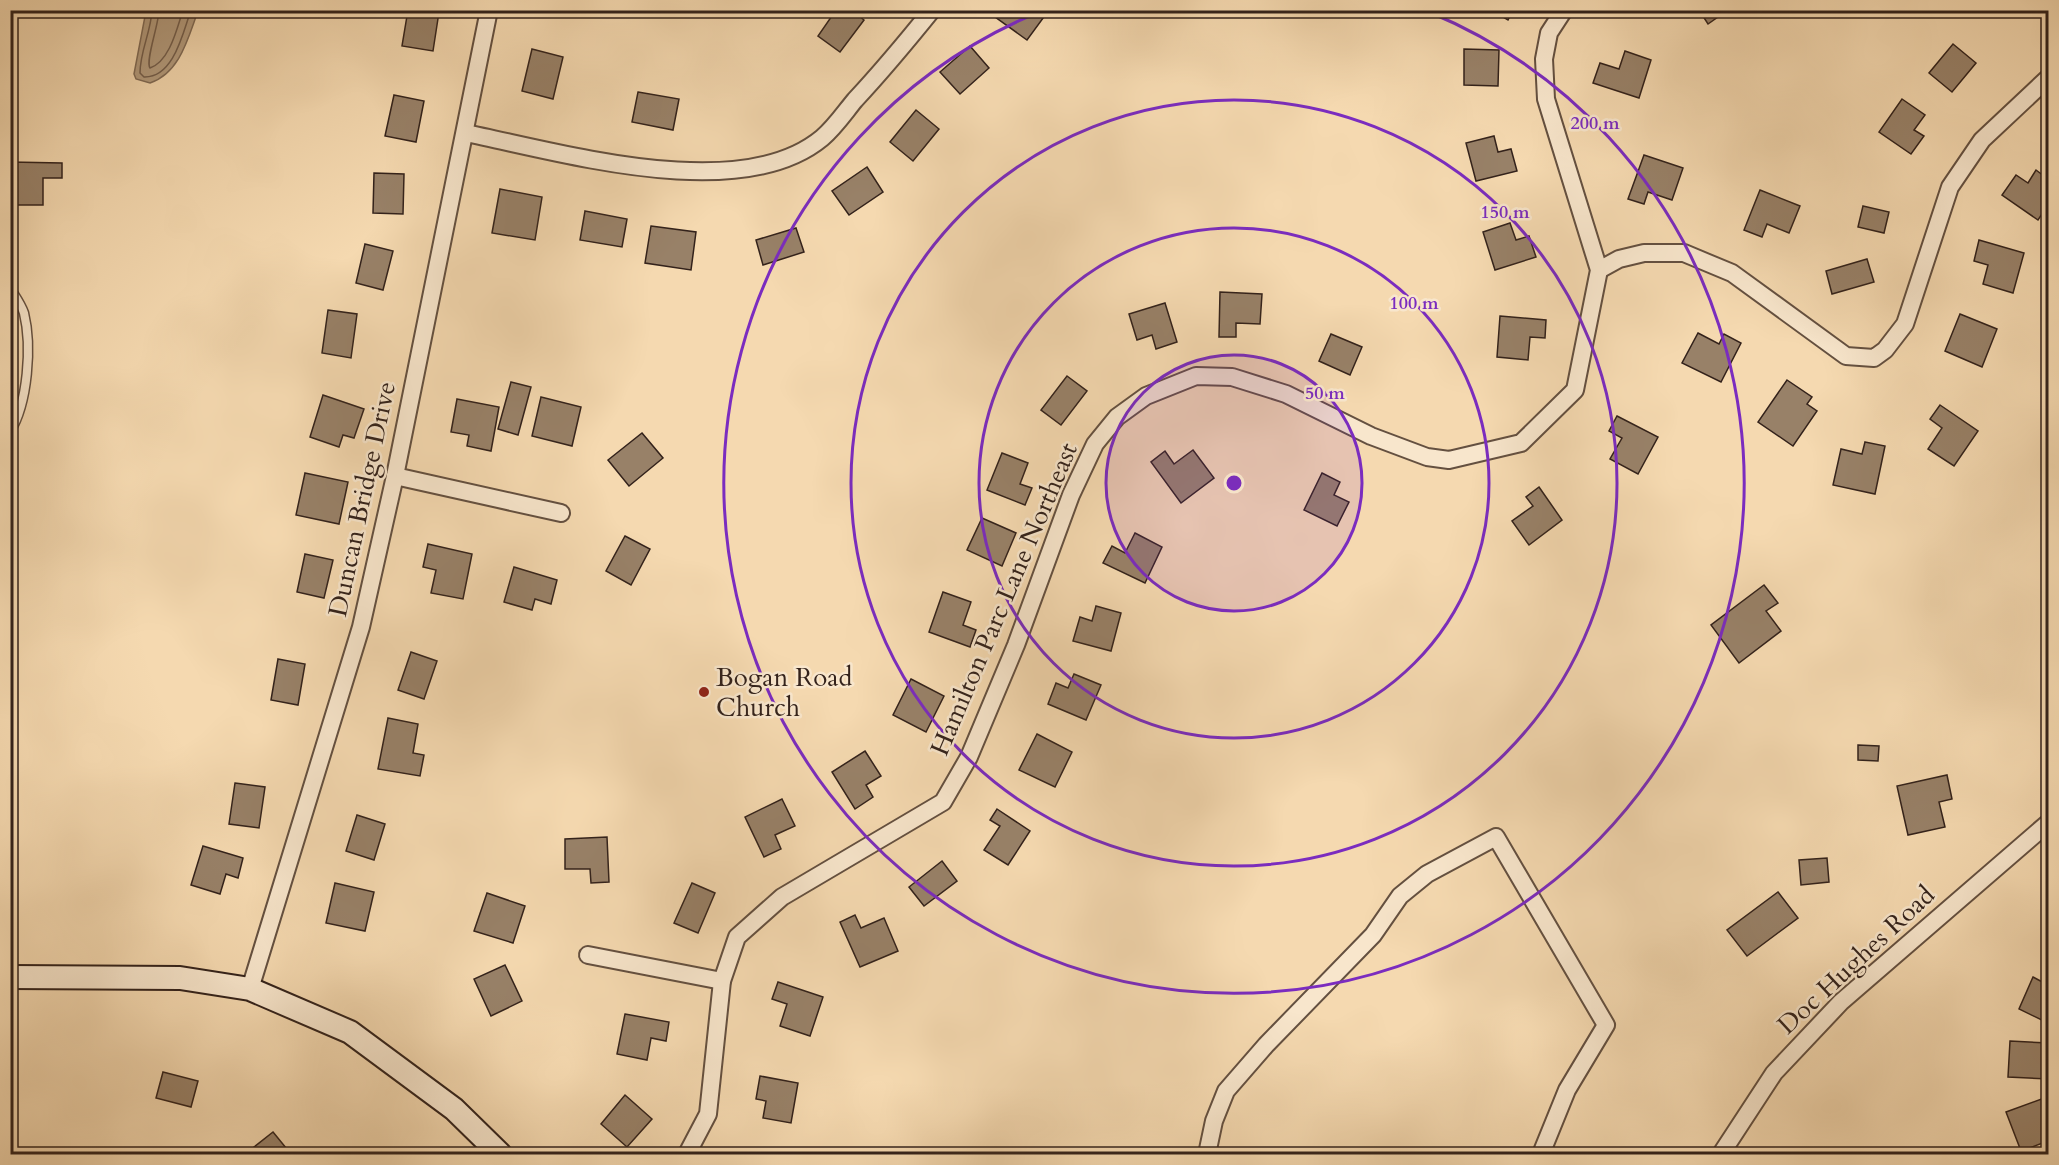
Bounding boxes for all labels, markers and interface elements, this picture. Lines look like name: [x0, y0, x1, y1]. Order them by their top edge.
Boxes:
text: 200 m: [1570, 111, 1620, 136]
text: 150 m: [1480, 200, 1530, 225]
text: 100 m: [1389, 291, 1439, 316]
street label: Duncan Bridge Drive: [320, 378, 404, 620]
text: 50 m: [1305, 381, 1345, 406]
street label: Hamilton Parc Lane Northeast: [922, 437, 1086, 761]
centre of rings: [1224, 473, 1244, 493]
place label: Bogan Road Church: [716, 660, 853, 725]
marker: Bogan Road Church: [697, 685, 711, 699]
street label: Doc Hughes Road: [1770, 878, 1942, 1042]

